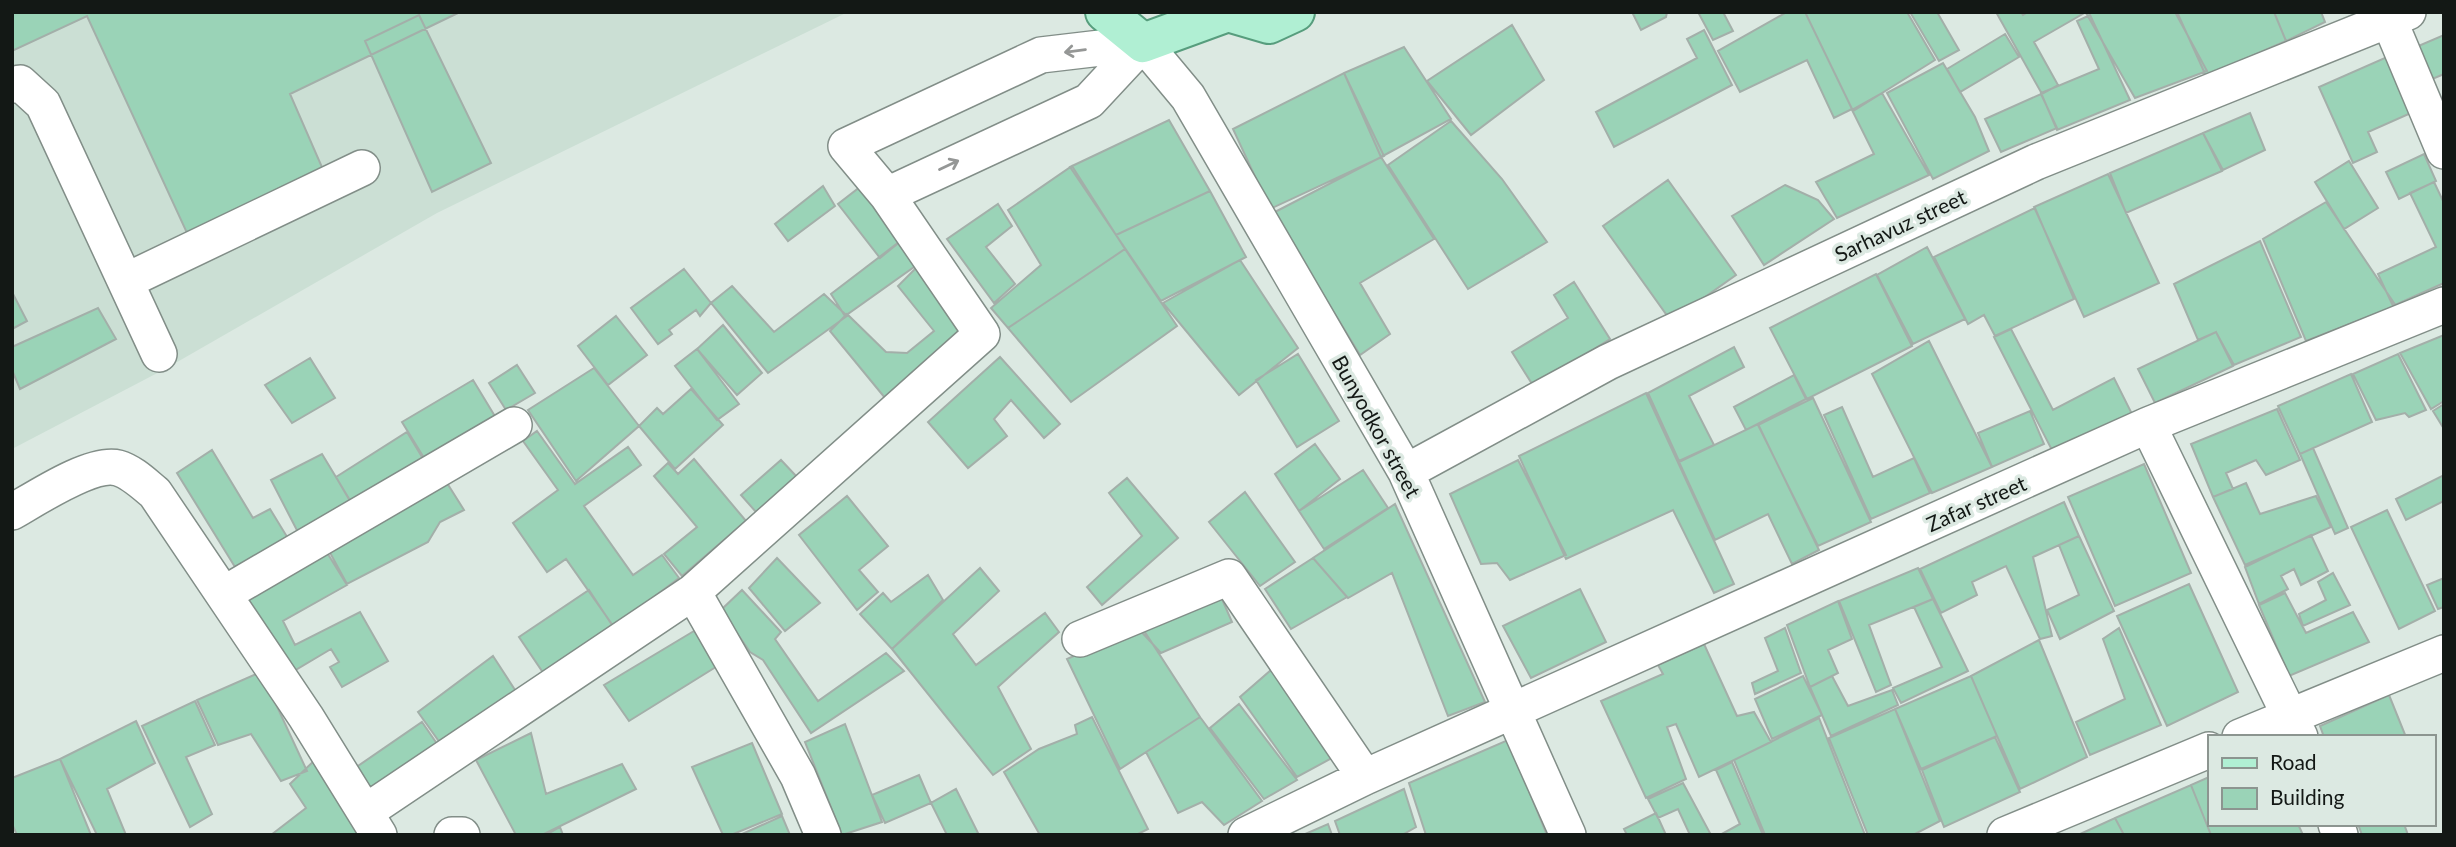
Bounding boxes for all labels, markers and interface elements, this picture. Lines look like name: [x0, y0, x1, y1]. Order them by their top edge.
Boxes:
one-way arrow: [1064, 45, 1087, 58]
one-way arrow: [938, 158, 959, 172]
street label: Sarhavuz street: [1830, 183, 1970, 266]
street label: Bunyodkor street: [1328, 351, 1427, 502]
street label: Zafar street: [1922, 470, 2030, 536]
legend: [2208, 735, 2435, 826]
text: Road: [2270, 749, 2317, 774]
text: Building: [2270, 784, 2345, 809]

